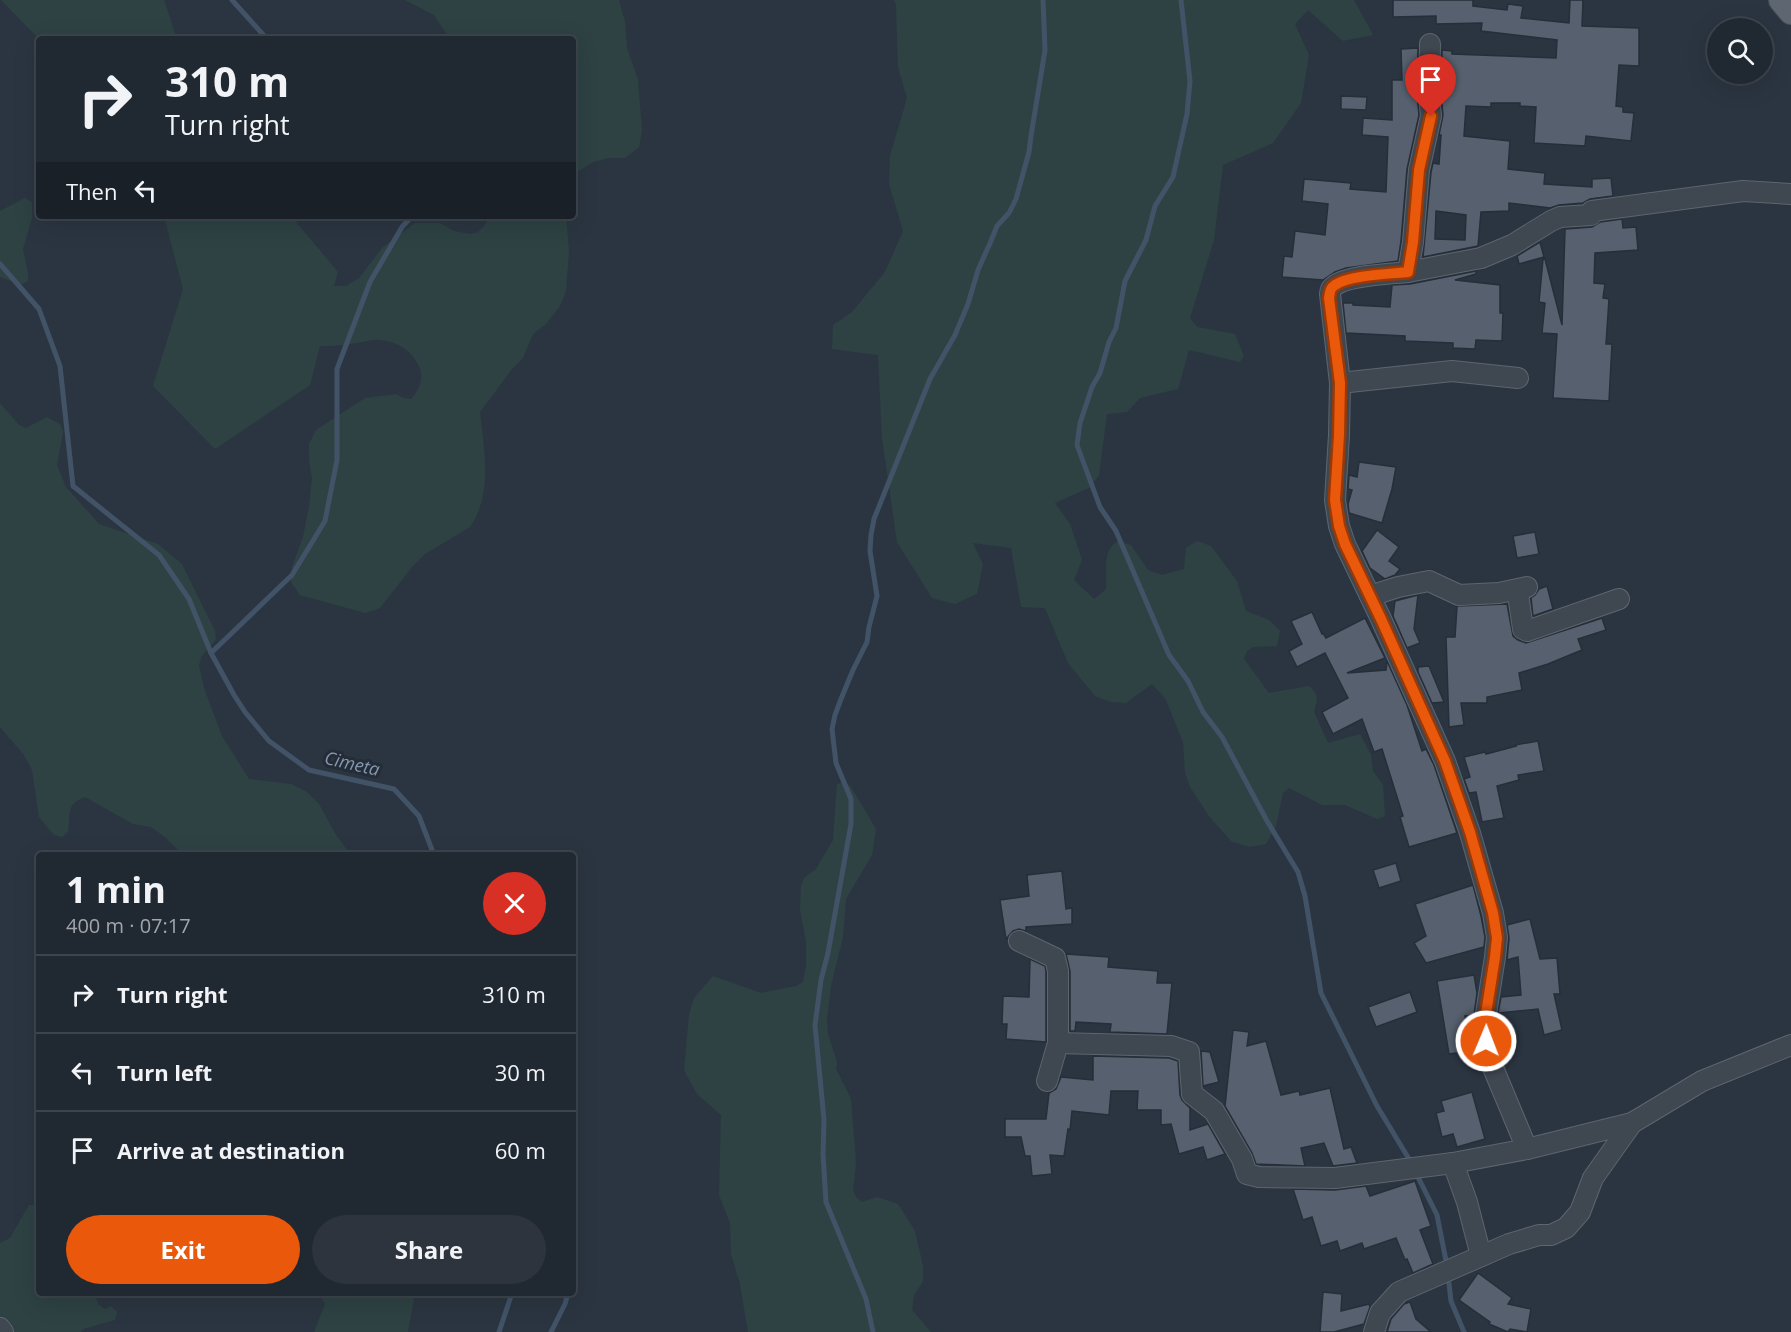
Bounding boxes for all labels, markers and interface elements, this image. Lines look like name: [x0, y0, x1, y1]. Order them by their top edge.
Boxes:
map controls: [1707, 18, 1773, 84]
button: search: [1707, 18, 1773, 84]
text: 310 m: [165, 52, 289, 109]
pin: [1405, 54, 1456, 116]
icon: right: [66, 60, 144, 138]
icon: arrive: [1414, 63, 1447, 96]
text: Turn right: [165, 106, 290, 143]
icon: left: [129, 174, 162, 207]
text: Then: [66, 176, 117, 206]
water label: Cimeta: [322, 745, 382, 781]
text: 1 min: [66, 865, 166, 914]
button: close: [483, 872, 546, 935]
text: 400 m · 07:17: [66, 912, 191, 939]
icon: right: [66, 978, 99, 1011]
text: Turn right: [117, 979, 228, 1009]
text: 310 m: [482, 979, 546, 1009]
position arrow: [1454, 1009, 1518, 1073]
icon: left: [66, 1056, 99, 1089]
text: Turn left: [117, 1057, 212, 1087]
text: 30 m: [495, 1057, 546, 1087]
icon: arrive: [66, 1134, 99, 1167]
text: Arrive at destination: [117, 1135, 345, 1165]
text: 60 m: [495, 1135, 546, 1165]
button: Exit: [66, 1215, 300, 1284]
button: Share: [312, 1215, 546, 1284]

